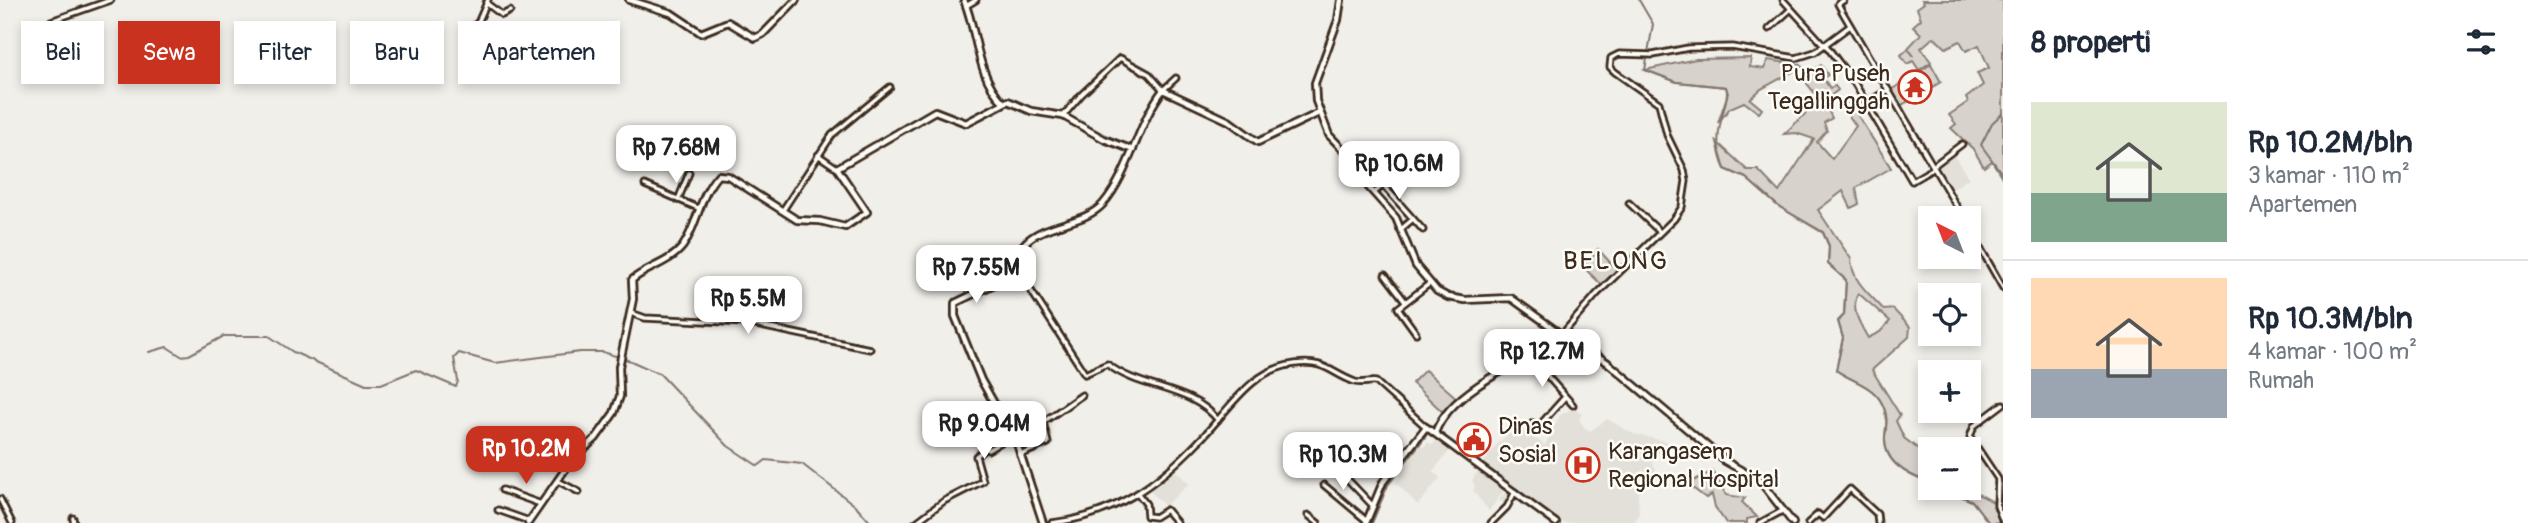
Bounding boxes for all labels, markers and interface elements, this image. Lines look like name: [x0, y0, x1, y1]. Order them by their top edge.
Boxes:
chip: Beli: [21, 21, 104, 84]
chip: Sewa: [118, 21, 220, 84]
chip: Filter: [234, 21, 336, 84]
chip: Baru: [350, 21, 444, 84]
chip: Apartemen: [458, 21, 620, 84]
icon: filters: [2462, 23, 2500, 61]
text: 8 properti: [2031, 24, 2150, 61]
place label: Pura Puseh Tegallinggah: [1767, 59, 1890, 116]
temple icon: Pura Puseh Tegallinggah: [1896, 68, 1934, 106]
text: Rp 10.2M/bln: [2248, 124, 2413, 161]
pin: Rp 7.68M: [604, 125, 748, 185]
icon: home: [2087, 130, 2171, 214]
text: Rp 7.68M: [632, 133, 720, 162]
pin: Rp 10.6M: [1327, 142, 1471, 201]
text: Rp 10.6M: [1355, 149, 1443, 178]
text: 3 kamar · 110 m²: [2248, 161, 2410, 190]
text: Apartemen: [2248, 190, 2357, 219]
north arrow: [1918, 206, 1981, 270]
map controls: [1918, 206, 1981, 500]
district label: BELONG: [1563, 245, 1669, 277]
pin: Rp 7.55M: [904, 246, 1048, 305]
text: Rp 7.55M: [932, 253, 1020, 282]
pin: Rp 5.5M: [683, 276, 813, 336]
button: locate: [1918, 283, 1981, 346]
text: Rp 5.5M: [710, 284, 786, 313]
text: Rp 10.3M/bln: [2248, 300, 2413, 337]
icon: home: [2087, 306, 2171, 390]
pin: Rp 12.7M: [1470, 330, 1614, 389]
text: Rp 12.7M: [1500, 337, 1584, 366]
text: 4 kamar · 100 m²: [2248, 337, 2417, 366]
button: +: [1918, 360, 1981, 423]
text: Rumah: [2248, 366, 2314, 395]
pin: Rp 9.04M: [912, 402, 1056, 461]
text: Rp 9.04M: [938, 409, 1030, 438]
place label: Dinas Sosial: [1498, 412, 1557, 469]
public building icon: Dinas Sosial: [1455, 421, 1493, 459]
pin: Rp 10.2M: [454, 426, 598, 486]
pin: Rp 10.3M: [1271, 433, 1415, 492]
text: Rp 10.2M: [482, 434, 570, 463]
place label: Karangasem Regional Hospital: [1608, 437, 1779, 494]
button: −: [1918, 437, 1981, 500]
text: Rp 10.3M: [1299, 440, 1387, 469]
hospital icon: Karangasem Regional Hospital: [1564, 446, 1602, 484]

